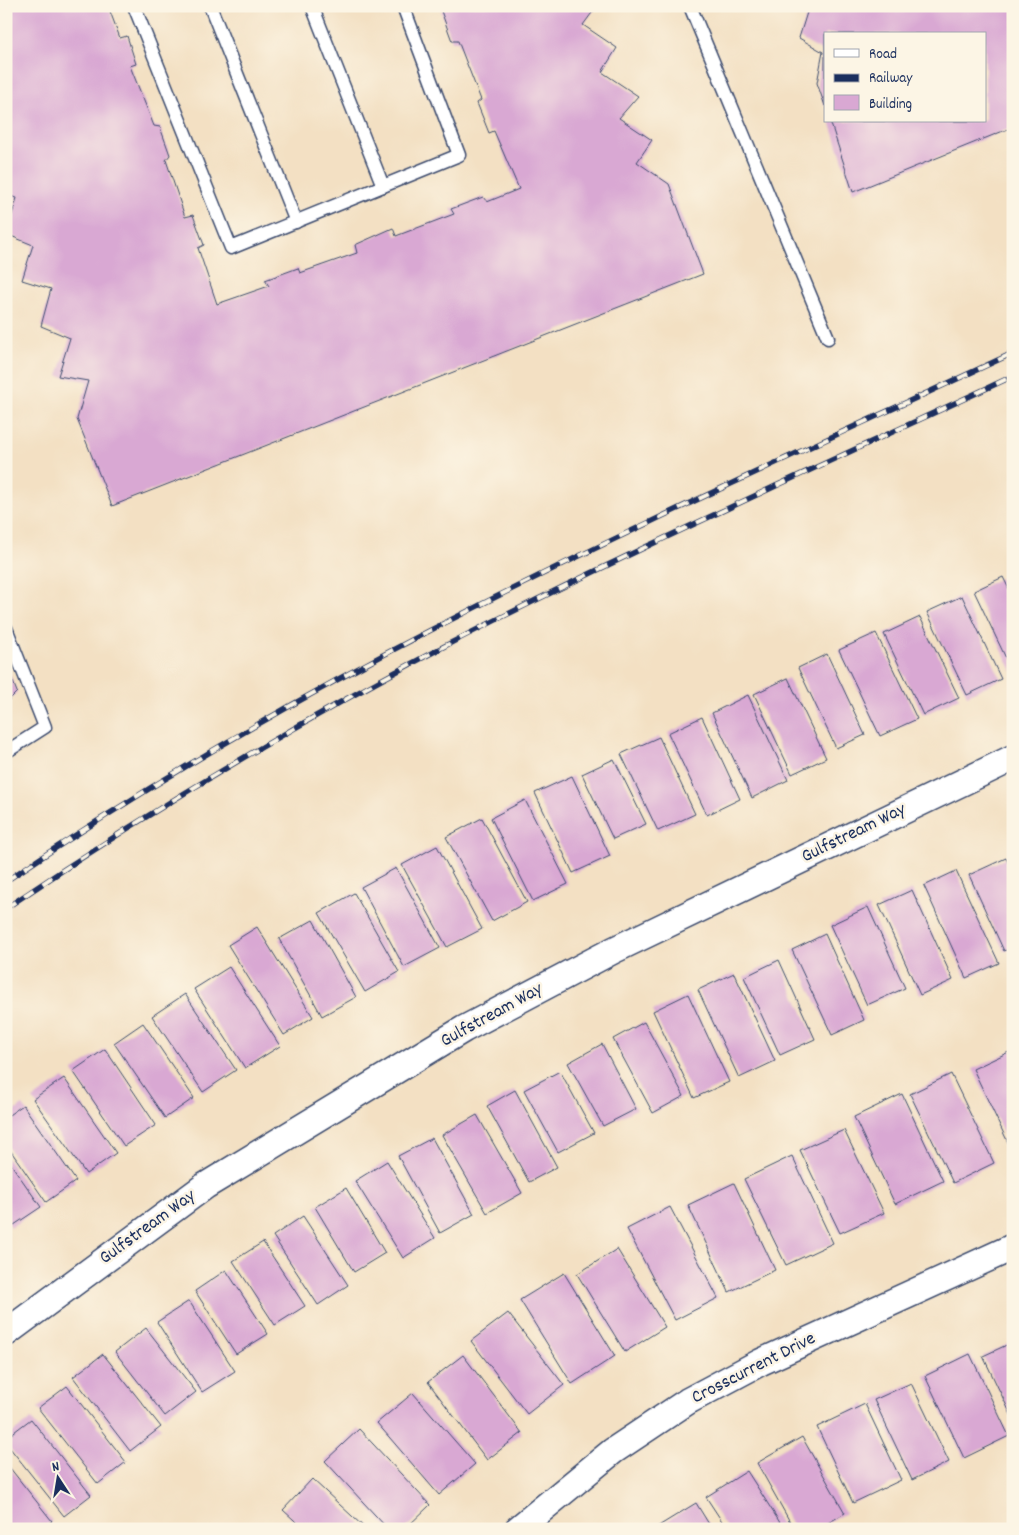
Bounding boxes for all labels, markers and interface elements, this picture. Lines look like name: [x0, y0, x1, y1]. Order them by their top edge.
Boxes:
legend: [824, 32, 986, 122]
text: Road: [869, 44, 897, 66]
text: Railway: [869, 68, 913, 90]
text: Building: [869, 94, 912, 116]
street label: Gulfstream Way: [797, 797, 911, 871]
street label: Gulfstream Way: [436, 977, 548, 1055]
street label: Gulfstream Way: [94, 1184, 202, 1272]
street label: Crosscurrent Drive: [687, 1326, 821, 1412]
north arrow: [32, 1452, 82, 1502]
text: N: [50, 1457, 61, 1478]

